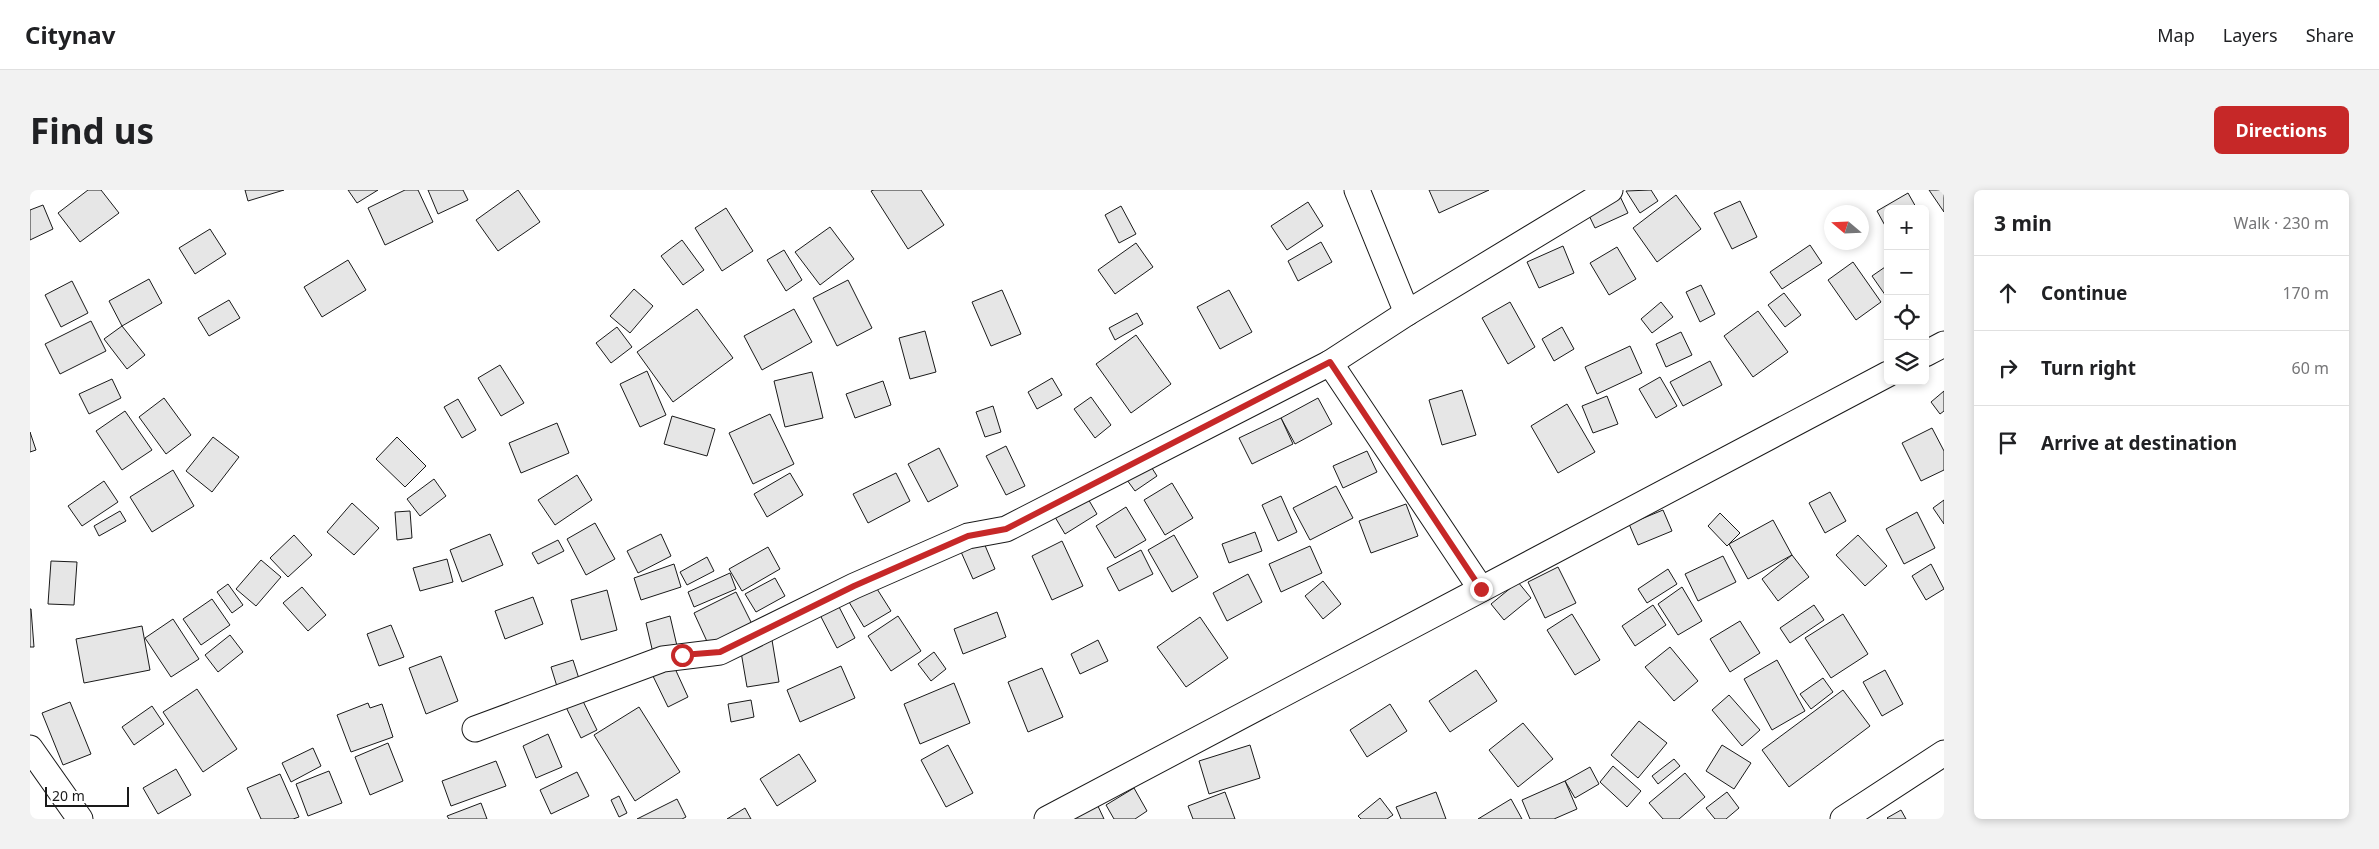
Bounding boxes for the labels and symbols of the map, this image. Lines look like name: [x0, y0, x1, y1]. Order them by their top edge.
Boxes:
north arrow: [1824, 205, 1869, 250]
route end: [1470, 578, 1493, 601]
route start: [671, 644, 694, 667]
scale bar: [45, 784, 129, 807]

